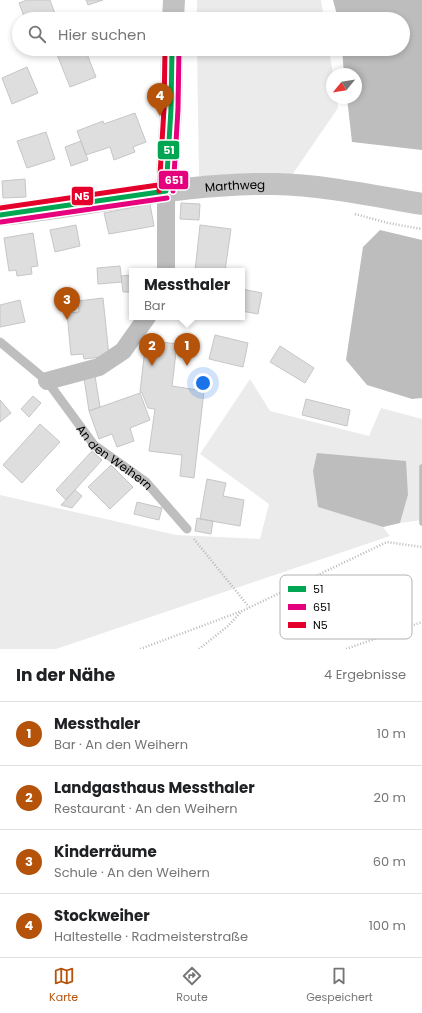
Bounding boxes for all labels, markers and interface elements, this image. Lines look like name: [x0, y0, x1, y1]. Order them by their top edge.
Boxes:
search box: [12, 12, 410, 56]
icon: search: [26, 23, 48, 45]
text: Hier suchen: [58, 24, 146, 45]
north arrow: [326, 68, 362, 104]
pin: 4: [147, 83, 173, 116]
line badge: 51: [157, 140, 180, 160]
text: 51: [163, 142, 175, 158]
line badge: 651: [158, 170, 189, 190]
text: 651: [165, 172, 183, 188]
street label: Marthweg: [204, 175, 265, 195]
line badge: N5: [71, 186, 94, 206]
text: N5: [74, 188, 90, 204]
popup: [129, 268, 245, 320]
text: Messthaler: [144, 274, 230, 295]
pin: 3: [54, 287, 80, 320]
text: Bar: [144, 296, 165, 315]
pin: 2: [139, 333, 165, 366]
pin: 1: [174, 333, 200, 366]
your location: [193, 373, 213, 393]
street label: An den Weihern: [73, 421, 157, 493]
legend: [280, 575, 412, 639]
text: 51: [313, 581, 323, 597]
text: 651: [313, 599, 330, 615]
text: N5: [313, 617, 328, 633]
text: In der Nähe: [16, 663, 115, 687]
text: 4 Ergebnisse: [324, 665, 406, 684]
text: Messthaler: [54, 713, 140, 734]
text: 1: [27, 724, 31, 743]
text: 10 m: [377, 724, 406, 743]
text: Bar · An den Weihern: [54, 735, 188, 754]
text: Landgasthaus Messthaler: [54, 777, 255, 798]
text: 2: [25, 788, 33, 807]
text: 20 m: [373, 788, 406, 807]
text: Restaurant · An den Weihern: [54, 799, 238, 818]
text: Kinderräume: [54, 841, 157, 862]
text: 3: [25, 852, 33, 871]
text: 60 m: [373, 852, 406, 871]
text: Schule · An den Weihern: [54, 863, 210, 882]
text: Stockweiher: [54, 905, 150, 926]
text: 4: [25, 916, 33, 935]
text: 100 m: [369, 916, 406, 935]
text: Haltestelle · Radmeisterstraße: [54, 927, 248, 946]
tab: Karte: [49, 965, 78, 1006]
tab: Route: [176, 965, 208, 1006]
tab: Gespeichert: [306, 965, 373, 1006]

